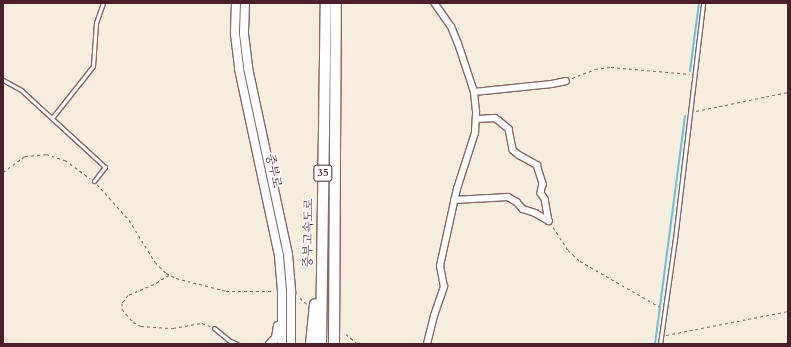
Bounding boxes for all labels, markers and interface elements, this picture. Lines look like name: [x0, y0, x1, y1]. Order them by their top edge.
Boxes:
street label: 중부로: [262, 152, 284, 190]
road number: 35: [313, 164, 333, 182]
street label: 중부고속도로: [301, 198, 317, 268]

